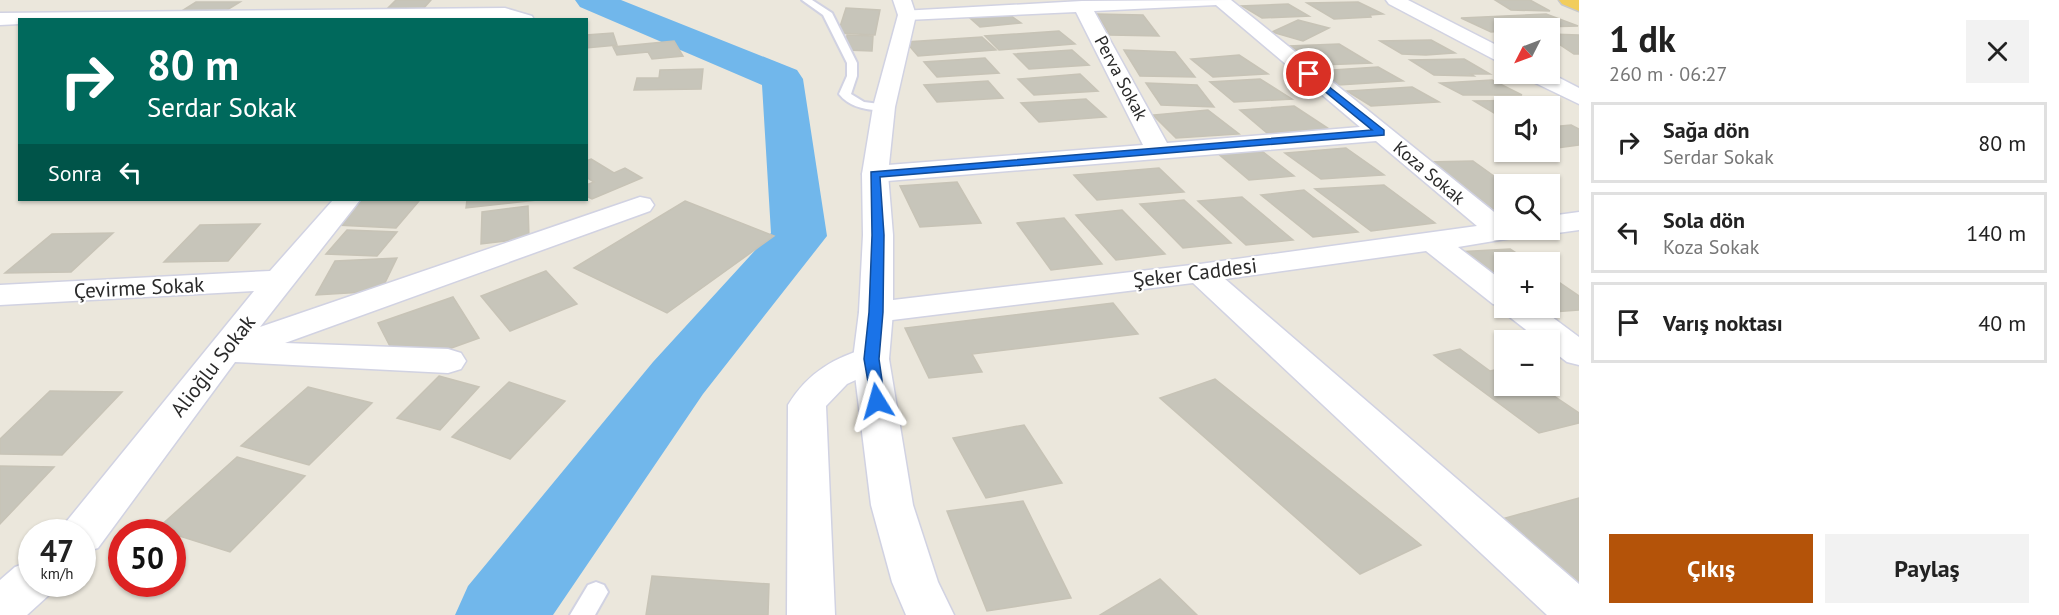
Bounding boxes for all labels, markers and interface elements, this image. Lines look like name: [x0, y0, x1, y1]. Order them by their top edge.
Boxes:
text: 1 dk: [1609, 15, 1676, 62]
north arrow: [1494, 18, 1560, 84]
map controls: [1494, 18, 1560, 396]
button: close: [1966, 20, 2029, 83]
street label: Perva Sokak: [1090, 32, 1153, 124]
text: 80 m: [147, 37, 239, 92]
icon: right: [48, 42, 126, 120]
pin: [1283, 48, 1334, 99]
icon: arrive: [1292, 57, 1325, 90]
text: 260 m · 06:27: [1609, 61, 1727, 87]
text: Serdar Sokak: [147, 90, 297, 124]
button: sound: [1494, 96, 1560, 162]
text: Sağa dön: [1663, 116, 1750, 144]
icon: right: [1612, 126, 1645, 159]
text: 80 m: [1978, 129, 2026, 157]
street label: Koza Sokak: [1389, 136, 1470, 210]
text: Serdar Sokak: [1663, 144, 1774, 170]
icon: left: [114, 156, 147, 189]
text: Sonra: [48, 159, 102, 187]
button: search: [1494, 174, 1560, 240]
text: Sola dön: [1663, 206, 1745, 234]
icon: left: [1612, 216, 1645, 249]
text: 140 m: [1966, 219, 2026, 247]
text: Koza Sokak: [1663, 234, 1759, 260]
street label: Şeker Caddesi: [1131, 251, 1259, 294]
button: +: [1494, 252, 1560, 318]
street label: Çevirme Sokak: [73, 271, 205, 304]
icon: arrive: [1612, 306, 1645, 339]
street label: Alioğlu Sokak: [164, 309, 261, 422]
text: Varış noktası: [1663, 309, 1783, 337]
text: 40 m: [1978, 309, 2026, 337]
button: −: [1494, 330, 1560, 396]
position arrow: [845, 369, 909, 433]
speed limit sign: 50: [108, 519, 186, 597]
text: 47: [40, 531, 74, 570]
button: Çıkış: [1609, 534, 1813, 603]
button: Paylaş: [1825, 534, 2029, 603]
text: km/h: [41, 564, 73, 583]

